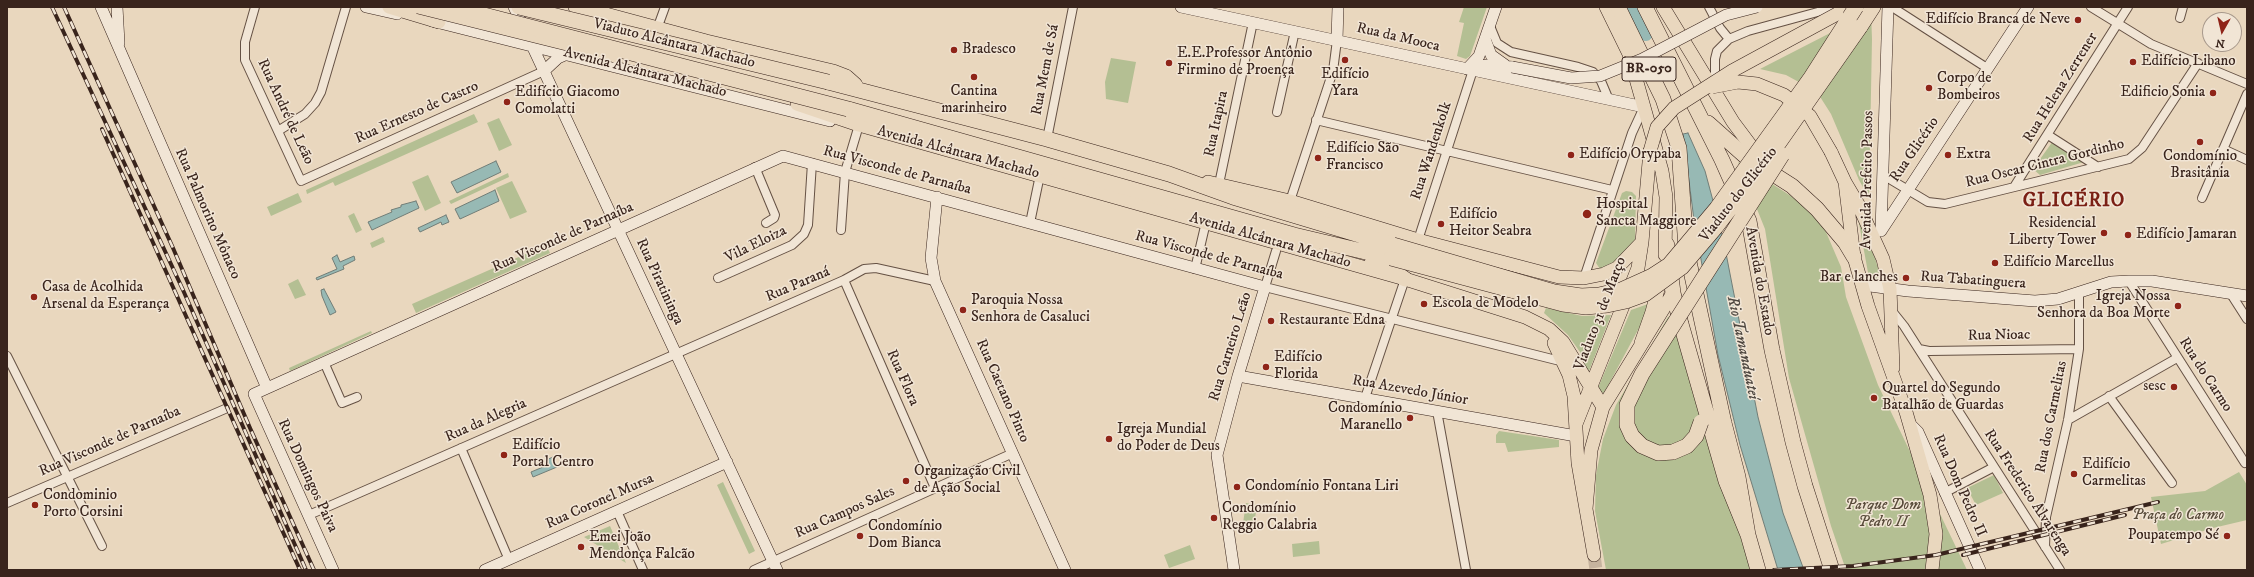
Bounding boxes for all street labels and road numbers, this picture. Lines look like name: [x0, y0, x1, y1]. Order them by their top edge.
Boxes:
street label: Viaduto Alcântara Machado: [591, 15, 757, 73]
street label: Rua da Mooca: [1355, 20, 1441, 56]
street label: Rua Mem de Sá: [1028, 23, 1064, 117]
street label: Rua Helena Zerrener: [2020, 30, 2102, 146]
street label: Avenida Alcântara Machado: [562, 44, 728, 102]
street label: Rua André de Leão: [253, 56, 317, 168]
road number: BR-050: [1622, 57, 1676, 81]
street label: Rua Ernesto de Castro: [352, 78, 482, 148]
street label: Rua Itapira: [1201, 89, 1233, 159]
street label: Rua Wandenkolk: [1408, 100, 1456, 202]
street label: Avenida Prefeito Passos: [1858, 110, 1878, 250]
street label: Rua Glicério: [1887, 114, 1943, 186]
street label: Avenida Alcântara Machado: [875, 123, 1041, 183]
street label: Rua Oscar Cintra Gordinho: [1964, 136, 2126, 192]
street label: Rua Visconde de Parnaíba: [821, 143, 973, 199]
street label: Viaduto do Glicério: [1696, 144, 1782, 246]
street label: Rua Palmorino Mônaco: [170, 146, 244, 282]
street label: Rua Visconde de Parnaíba: [490, 199, 636, 277]
street label: Avenida Alcântara Machado: [1187, 209, 1353, 273]
street label: Vila Eloiza: [722, 222, 790, 268]
street label: Avenida do Estado: [1741, 225, 1777, 337]
street label: Rua Visconde de Parnaíba: [1133, 228, 1285, 284]
street label: Rua Piratininga: [631, 236, 687, 328]
street label: Viaduto 31 de Março: [1571, 255, 1631, 373]
street label: Rua Paraná: [763, 263, 833, 307]
street label: Rua Tabatinguera: [1920, 268, 2026, 294]
street label: Rua Carneiro Leão: [1206, 290, 1256, 404]
street label: Rua Nioac: [1967, 326, 2031, 346]
street label: Rua do Carmo: [2174, 334, 2236, 416]
street label: Rua Caetano Pinto: [971, 337, 1033, 445]
street label: Rua Flora: [882, 347, 922, 409]
street label: Rua dos Carmelitas: [2032, 359, 2072, 475]
street label: Rua Azevedo Júnior: [1351, 372, 1469, 410]
street label: Rua da Alegria: [443, 395, 529, 447]
street label: Rua Visconde de Parnaíba: [37, 403, 183, 481]
street label: Rua Domingos Paiva: [273, 416, 341, 536]
street label: Rua Frederico Alvarenga: [1979, 426, 2075, 560]
street label: Rua Dom Pedro II: [1928, 432, 1990, 540]
street label: Rua Coronel Mursa: [543, 470, 657, 534]
street label: Rua Campos Sales: [792, 483, 898, 543]

